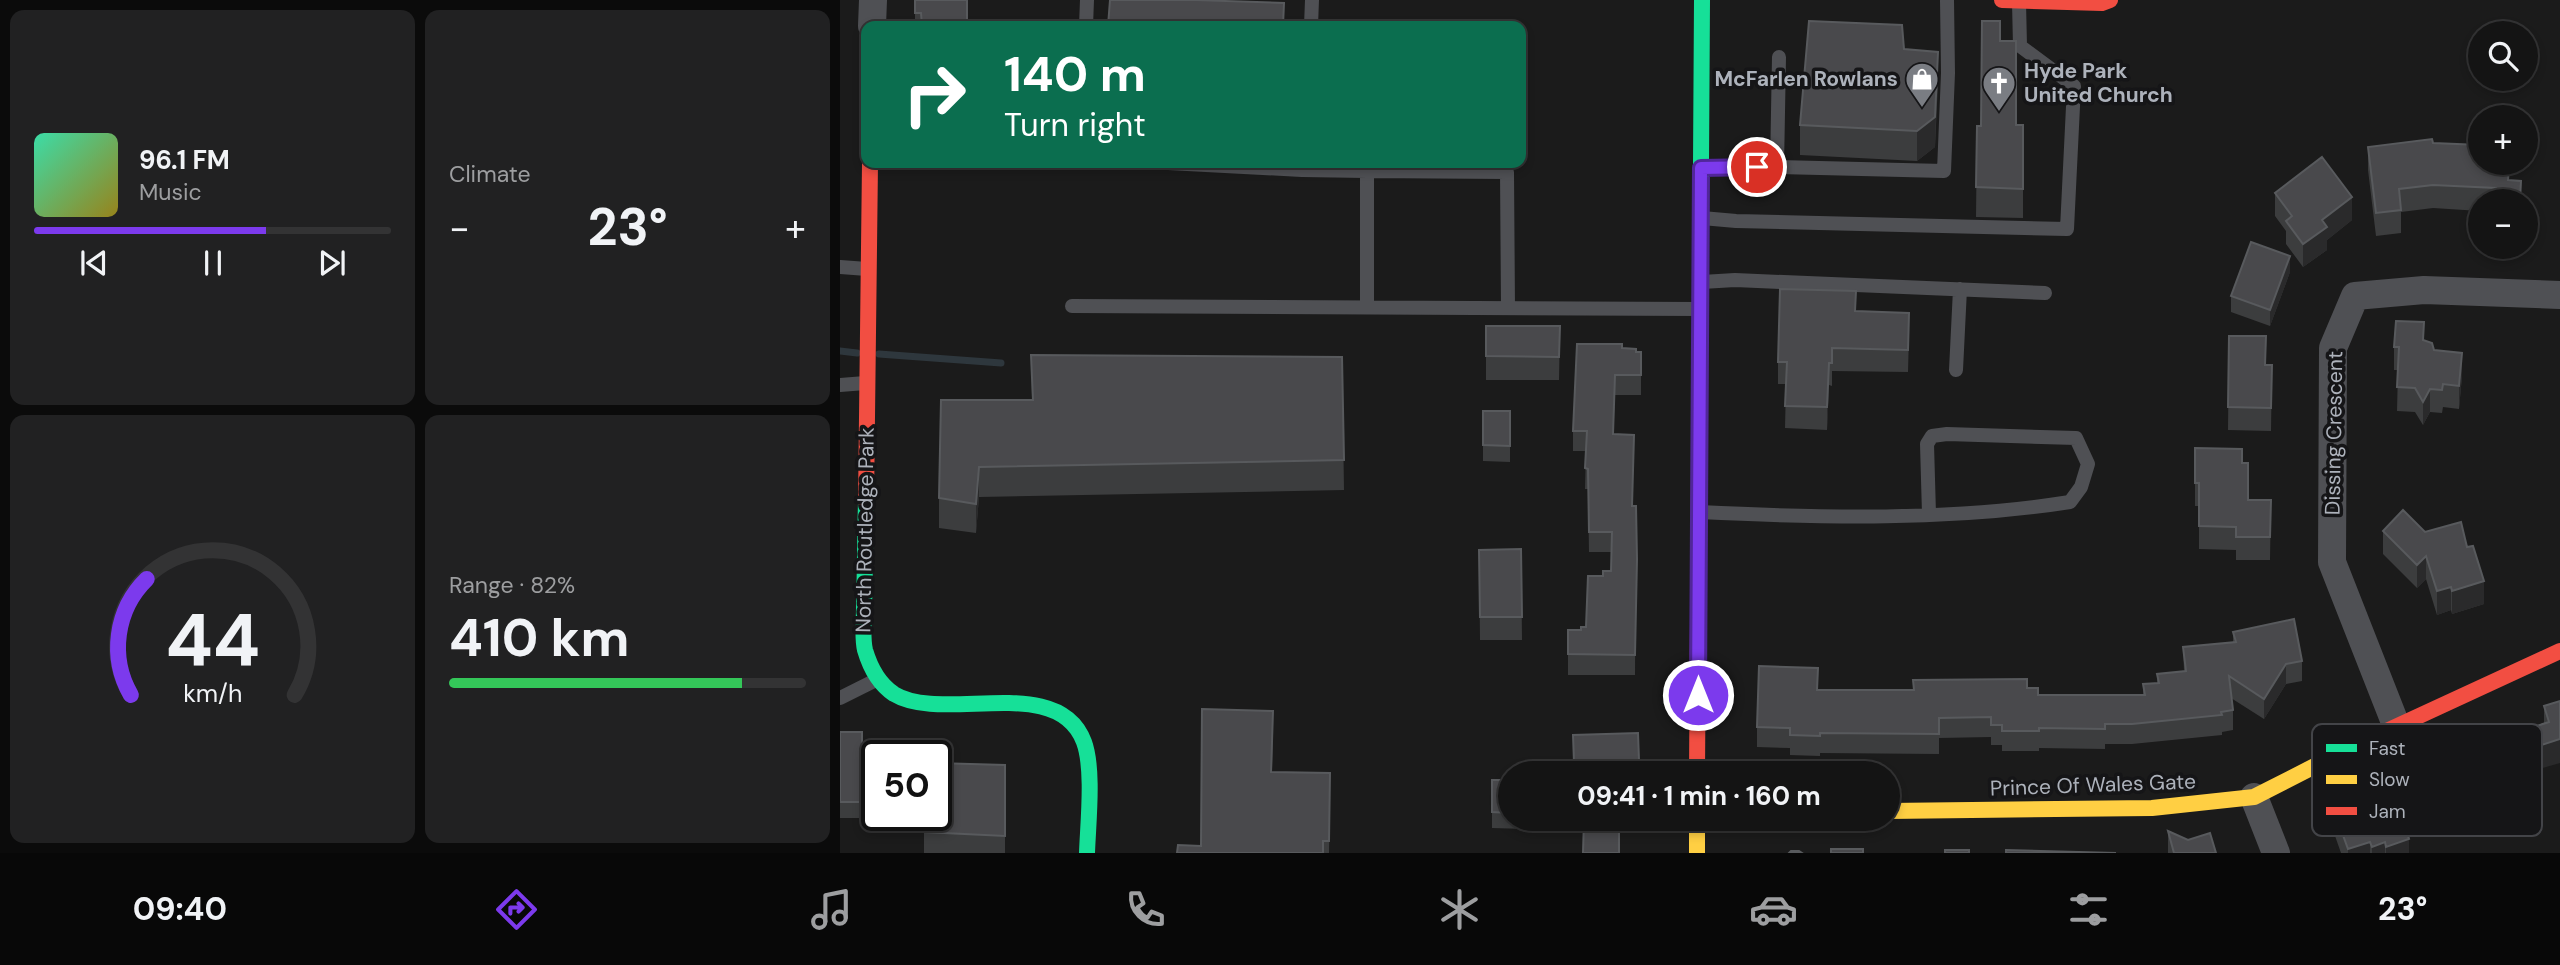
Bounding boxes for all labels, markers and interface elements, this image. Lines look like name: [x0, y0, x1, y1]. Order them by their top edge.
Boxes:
map controls: [2468, 21, 2538, 259]
button: search: [2468, 21, 2538, 91]
text: 140 m: [1004, 42, 1146, 106]
icon: right: [889, 49, 980, 140]
place label: Hyde Park United Church: [2024, 57, 2173, 109]
shop icon: McFarlen Rowlans: [1903, 60, 1941, 109]
church icon: Hyde Park United Church: [1980, 64, 2018, 113]
place label: McFarlen Rowlans: [1715, 65, 1898, 93]
text: Turn right: [1004, 104, 1146, 146]
button: +: [2468, 105, 2538, 175]
pin: [1727, 137, 1787, 197]
text: 96.1 FM: [139, 143, 230, 177]
icon: arrive: [1738, 148, 1776, 186]
text: Climate: [449, 159, 531, 189]
text: Music: [139, 177, 202, 207]
button: −: [2468, 189, 2538, 259]
text: 23°: [587, 193, 668, 261]
text: −: [449, 203, 470, 253]
text: +: [785, 203, 806, 253]
icon: previous: [75, 244, 113, 282]
icon: pause: [194, 244, 232, 282]
icon: next: [313, 244, 351, 282]
street label: Dissing Crescent: [2319, 351, 2349, 515]
street label: North Routledge Park: [849, 427, 881, 633]
text: Range · 82%: [449, 570, 575, 600]
text: 44: [165, 593, 260, 688]
text: 410 km: [449, 604, 630, 672]
position arrow: [1661, 658, 1735, 732]
text: km/h: [183, 677, 242, 710]
legend: [2312, 724, 2542, 836]
text: Fast: [2369, 736, 2405, 761]
speed limit sign: 50: [861, 740, 952, 831]
street label: Prince Of Wales Gate: [1990, 767, 2196, 803]
text: Slow: [2369, 767, 2410, 792]
text: 09:41 · 1 min · 160 m: [1577, 779, 1821, 813]
text: Jam: [2369, 799, 2406, 824]
icon: directions: [492, 885, 541, 934]
icon: music: [807, 885, 856, 934]
icon: phone: [1121, 885, 1170, 934]
icon: climate: [1435, 885, 1484, 934]
icon: car: [1749, 885, 1798, 934]
icon: filters: [2064, 885, 2113, 934]
text: 09:40: [133, 888, 227, 930]
text: 23°: [2378, 888, 2427, 930]

